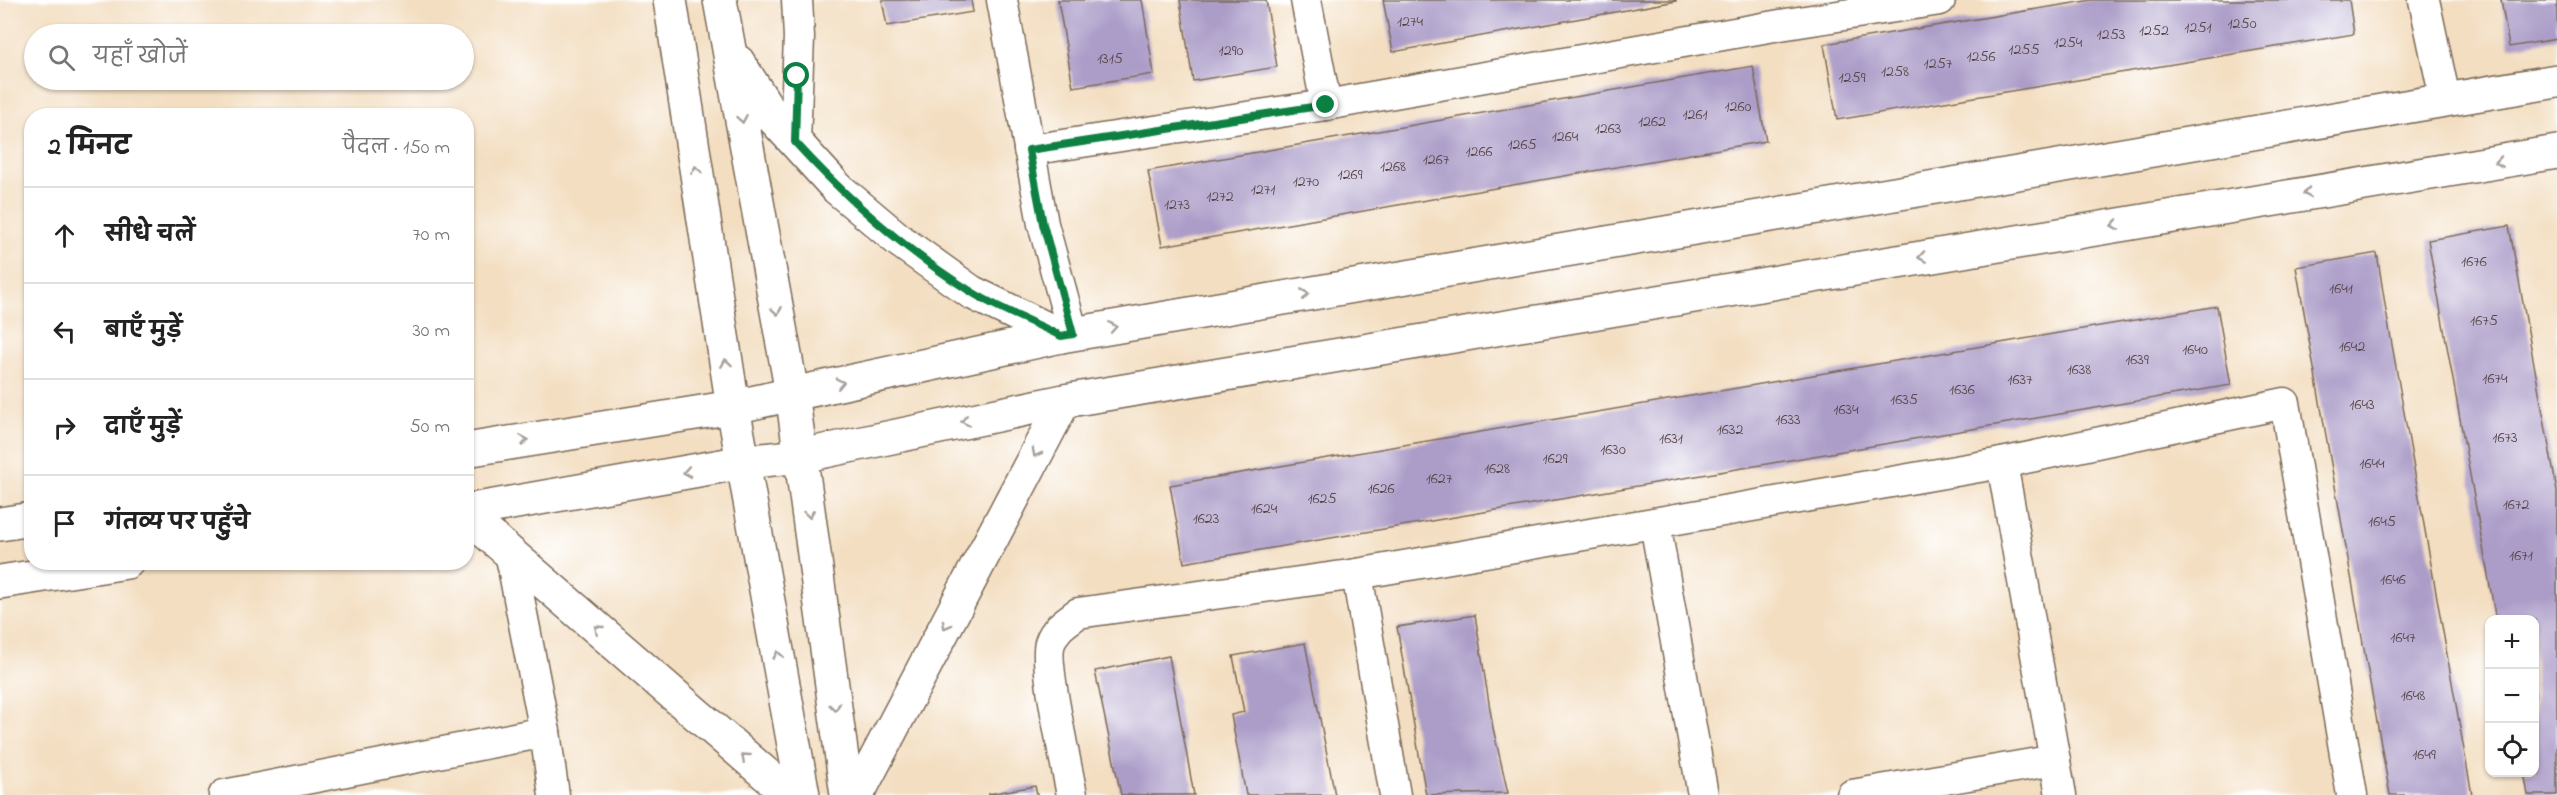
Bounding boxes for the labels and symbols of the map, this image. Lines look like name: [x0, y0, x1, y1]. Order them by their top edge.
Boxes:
house number: 1274: [1397, 10, 1424, 34]
house number: 1250: [2227, 12, 2257, 36]
house number: 1251: [2184, 16, 2212, 40]
house number: 1252: [2139, 19, 2169, 43]
house number: 1253: [2097, 23, 2125, 47]
house number: 1254: [2054, 31, 2083, 55]
house number: 1255: [2008, 38, 2040, 62]
house number: 1290: [1219, 39, 1243, 63]
house number: 1256: [1966, 45, 1996, 69]
house number: 1315: [1097, 47, 1123, 71]
house number: 1257: [1924, 52, 1953, 76]
house number: 1258: [1881, 60, 1909, 84]
route start: [783, 62, 809, 88]
house number: 1259: [1838, 66, 1866, 90]
route end: [1312, 91, 1338, 117]
house number: 1260: [1725, 95, 1752, 119]
house number: 1261: [1682, 103, 1708, 127]
house number: 1262: [1638, 110, 1666, 134]
one-way arrow: [735, 114, 748, 124]
house number: 1263: [1595, 117, 1621, 141]
house number: 1264: [1552, 125, 1579, 149]
house number: 1265: [1507, 133, 1537, 157]
house number: 1266: [1465, 140, 1493, 164]
house number: 1267: [1423, 148, 1450, 172]
house number: 1268: [1380, 155, 1406, 179]
one-way arrow: [2495, 155, 2504, 167]
house number: 1269: [1338, 163, 1363, 187]
one-way arrow: [691, 166, 703, 175]
house number: 1270: [1293, 170, 1319, 194]
house number: 1271: [1251, 178, 1275, 202]
house number: 1272: [1206, 185, 1234, 209]
one-way arrow: [2302, 187, 2312, 199]
house number: 1273: [1164, 193, 1190, 217]
one-way arrow: [2110, 219, 2119, 231]
house number: 1676: [2461, 250, 2487, 274]
one-way arrow: [1918, 251, 1927, 263]
house number: 1641: [2329, 277, 2353, 301]
one-way arrow: [1300, 288, 1310, 301]
one-way arrow: [770, 306, 783, 316]
house number: 1675: [2470, 309, 2498, 333]
one-way arrow: [1108, 321, 1118, 334]
house number: 1642: [2339, 335, 2365, 359]
house number: 1640: [2182, 338, 2208, 362]
house number: 1639: [2125, 348, 2149, 372]
house number: 1638: [2067, 358, 2091, 382]
one-way arrow: [721, 359, 733, 368]
house number: 1674: [2482, 367, 2508, 391]
house number: 1637: [2007, 368, 2033, 392]
one-way arrow: [835, 377, 845, 390]
house number: 1636: [1949, 378, 1975, 402]
house number: 1635: [1890, 388, 1918, 412]
house number: 1643: [2349, 393, 2375, 417]
house number: 1634: [1833, 398, 1859, 422]
house number: 1633: [1775, 408, 1801, 432]
one-way arrow: [961, 414, 971, 427]
house number: 1632: [1717, 418, 1743, 442]
house number: 1673: [2492, 426, 2518, 450]
house number: 1631: [1659, 427, 1683, 451]
one-way arrow: [520, 435, 529, 447]
house number: 1630: [1600, 438, 1626, 462]
one-way arrow: [1032, 446, 1044, 457]
house number: 1629: [1543, 447, 1568, 471]
house number: 1644: [2359, 452, 2385, 476]
house number: 1628: [1484, 457, 1510, 481]
one-way arrow: [682, 465, 692, 478]
house number: 1627: [1426, 467, 1453, 491]
house number: 1626: [1367, 477, 1395, 501]
house number: 1625: [1307, 487, 1337, 511]
house number: 1672: [2503, 493, 2529, 517]
house number: 1624: [1251, 497, 1278, 521]
house number: 1623: [1193, 507, 1219, 531]
one-way arrow: [802, 509, 814, 519]
house number: 1645: [2368, 510, 2396, 534]
house number: 1671: [2509, 544, 2533, 568]
house number: 1646: [2380, 568, 2406, 592]
one-way arrow: [942, 619, 953, 630]
one-way arrow: [594, 625, 605, 636]
house number: 1647: [2390, 626, 2416, 650]
one-way arrow: [773, 650, 785, 659]
house number: 1648: [2401, 684, 2425, 708]
one-way arrow: [828, 703, 840, 712]
house number: 1649: [2412, 743, 2436, 767]
one-way arrow: [741, 753, 752, 764]

